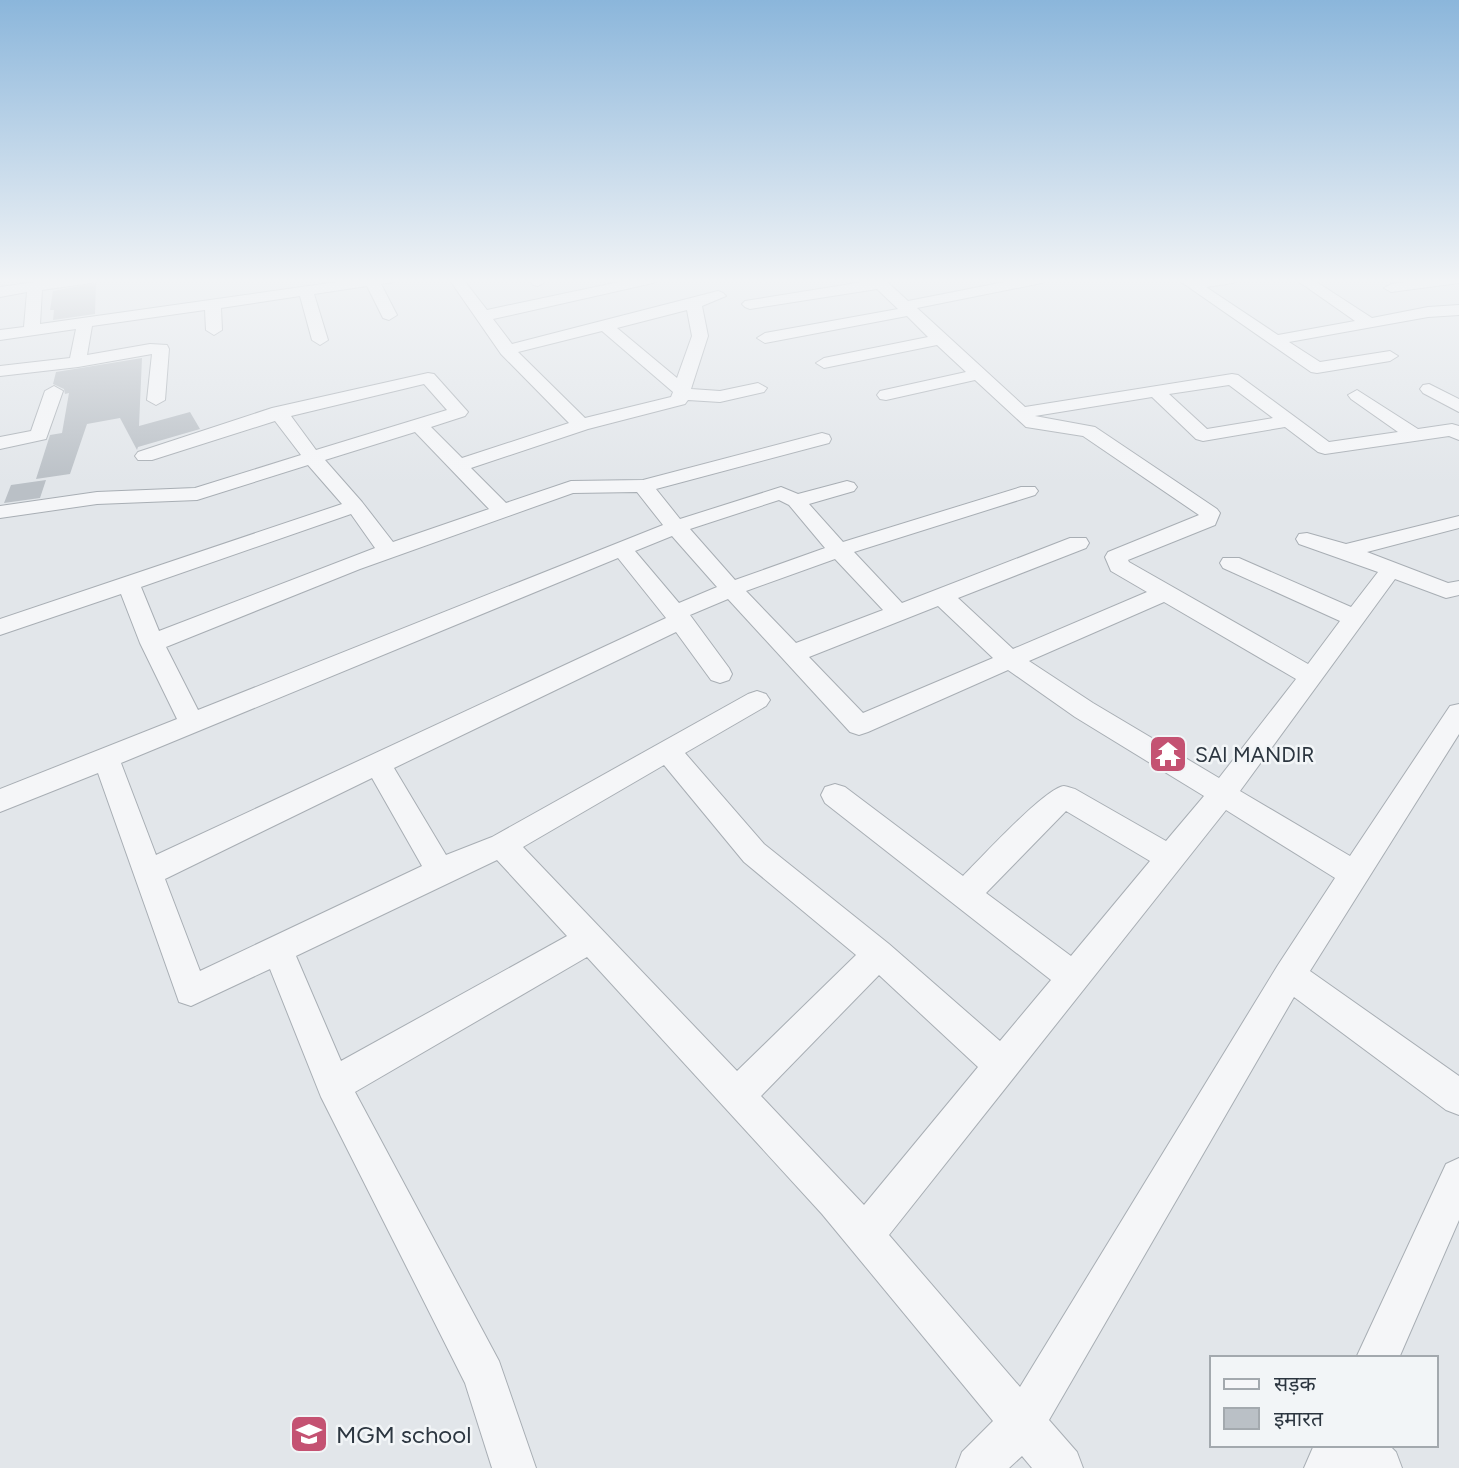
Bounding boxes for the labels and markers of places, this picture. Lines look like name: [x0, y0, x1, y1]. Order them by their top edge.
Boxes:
temple icon: SAI MANDIR: [1147, 733, 1189, 775]
place label: SAI MANDIR: [1195, 742, 1315, 767]
school or university icon: MGM school: [288, 1413, 330, 1455]
place label: MGM school: [336, 1420, 471, 1449]

